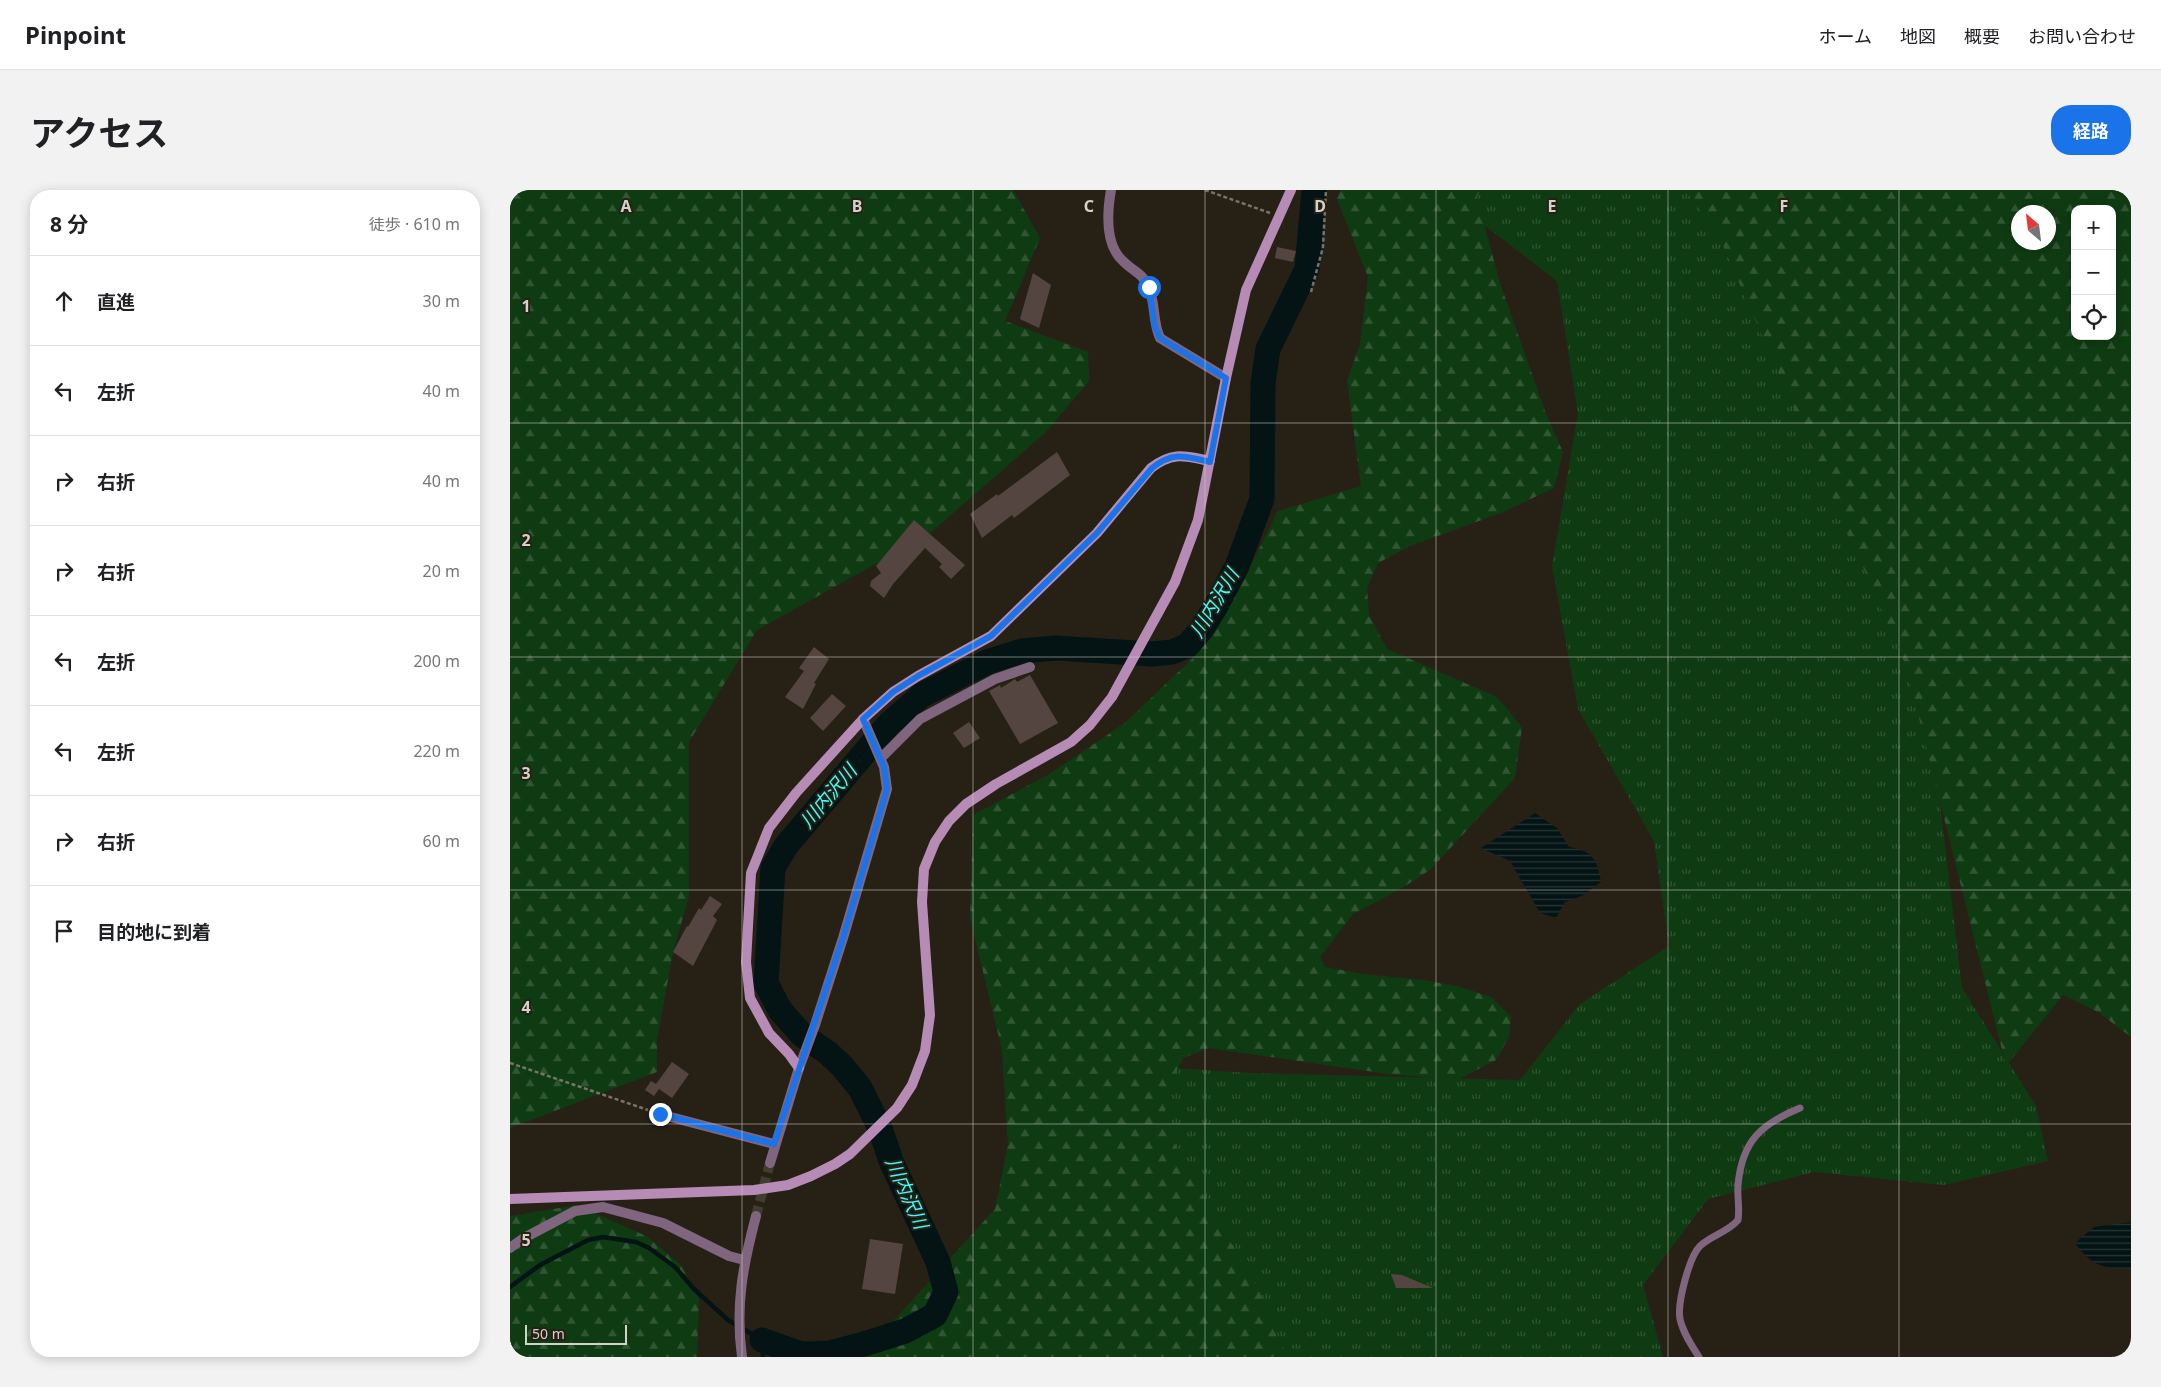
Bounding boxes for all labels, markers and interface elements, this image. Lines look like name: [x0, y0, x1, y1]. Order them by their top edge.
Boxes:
text: Pinpoint: [25, 18, 126, 51]
text: ホーム: [1819, 24, 1872, 48]
text: 地図: [1900, 24, 1936, 48]
text: 概要: [1964, 24, 2000, 48]
text: お問い合わせ: [2028, 24, 2136, 48]
button: 経路: [2051, 105, 2131, 155]
text: アクセス: [30, 109, 168, 156]
text: A: [620, 195, 632, 217]
text: B: [852, 195, 862, 217]
text: C: [1084, 195, 1094, 217]
text: D: [1314, 195, 1326, 217]
text: E: [1548, 195, 1557, 217]
text: F: [1780, 195, 1788, 217]
north arrow: [2011, 205, 2056, 250]
map controls: [2071, 205, 2116, 340]
button: +: [2071, 205, 2116, 250]
text: 8 分: [50, 210, 88, 238]
text: 徒歩 · 610 m: [369, 213, 460, 235]
button: −: [2071, 250, 2116, 295]
route start: [1138, 276, 1161, 299]
icon: ahead: [50, 287, 78, 315]
text: 直進: [97, 289, 135, 315]
text: 30 m: [423, 290, 460, 312]
text: 1: [521, 295, 531, 317]
button: locate: [2071, 295, 2116, 340]
icon: left: [50, 377, 78, 405]
text: 左折: [97, 379, 135, 405]
text: 40 m: [423, 380, 460, 402]
icon: right: [50, 467, 78, 495]
text: 右折: [97, 469, 135, 495]
text: 40 m: [423, 470, 460, 492]
text: 2: [521, 529, 531, 551]
icon: right: [50, 557, 78, 585]
text: 右折: [97, 559, 135, 585]
text: 20 m: [423, 560, 460, 582]
water label: 川内沢川: [1183, 562, 1246, 642]
icon: left: [50, 647, 78, 675]
text: 左折: [97, 649, 135, 675]
text: 200 m: [413, 650, 460, 672]
icon: left: [50, 737, 78, 765]
text: 左折: [97, 739, 135, 765]
text: 220 m: [413, 740, 460, 762]
water label: 川内沢川: [794, 757, 864, 833]
text: 3: [521, 762, 531, 784]
icon: right: [50, 827, 78, 855]
text: 右折: [97, 829, 135, 855]
text: 60 m: [423, 830, 460, 852]
icon: arrive: [50, 917, 78, 945]
text: 目的地に到着: [97, 919, 211, 945]
text: 4: [521, 996, 531, 1018]
route end: [649, 1103, 672, 1126]
water label: 川内沢川: [880, 1153, 935, 1235]
text: 5: [521, 1229, 531, 1251]
scale bar: [525, 1322, 628, 1345]
text: 50 m: [532, 1324, 565, 1343]

